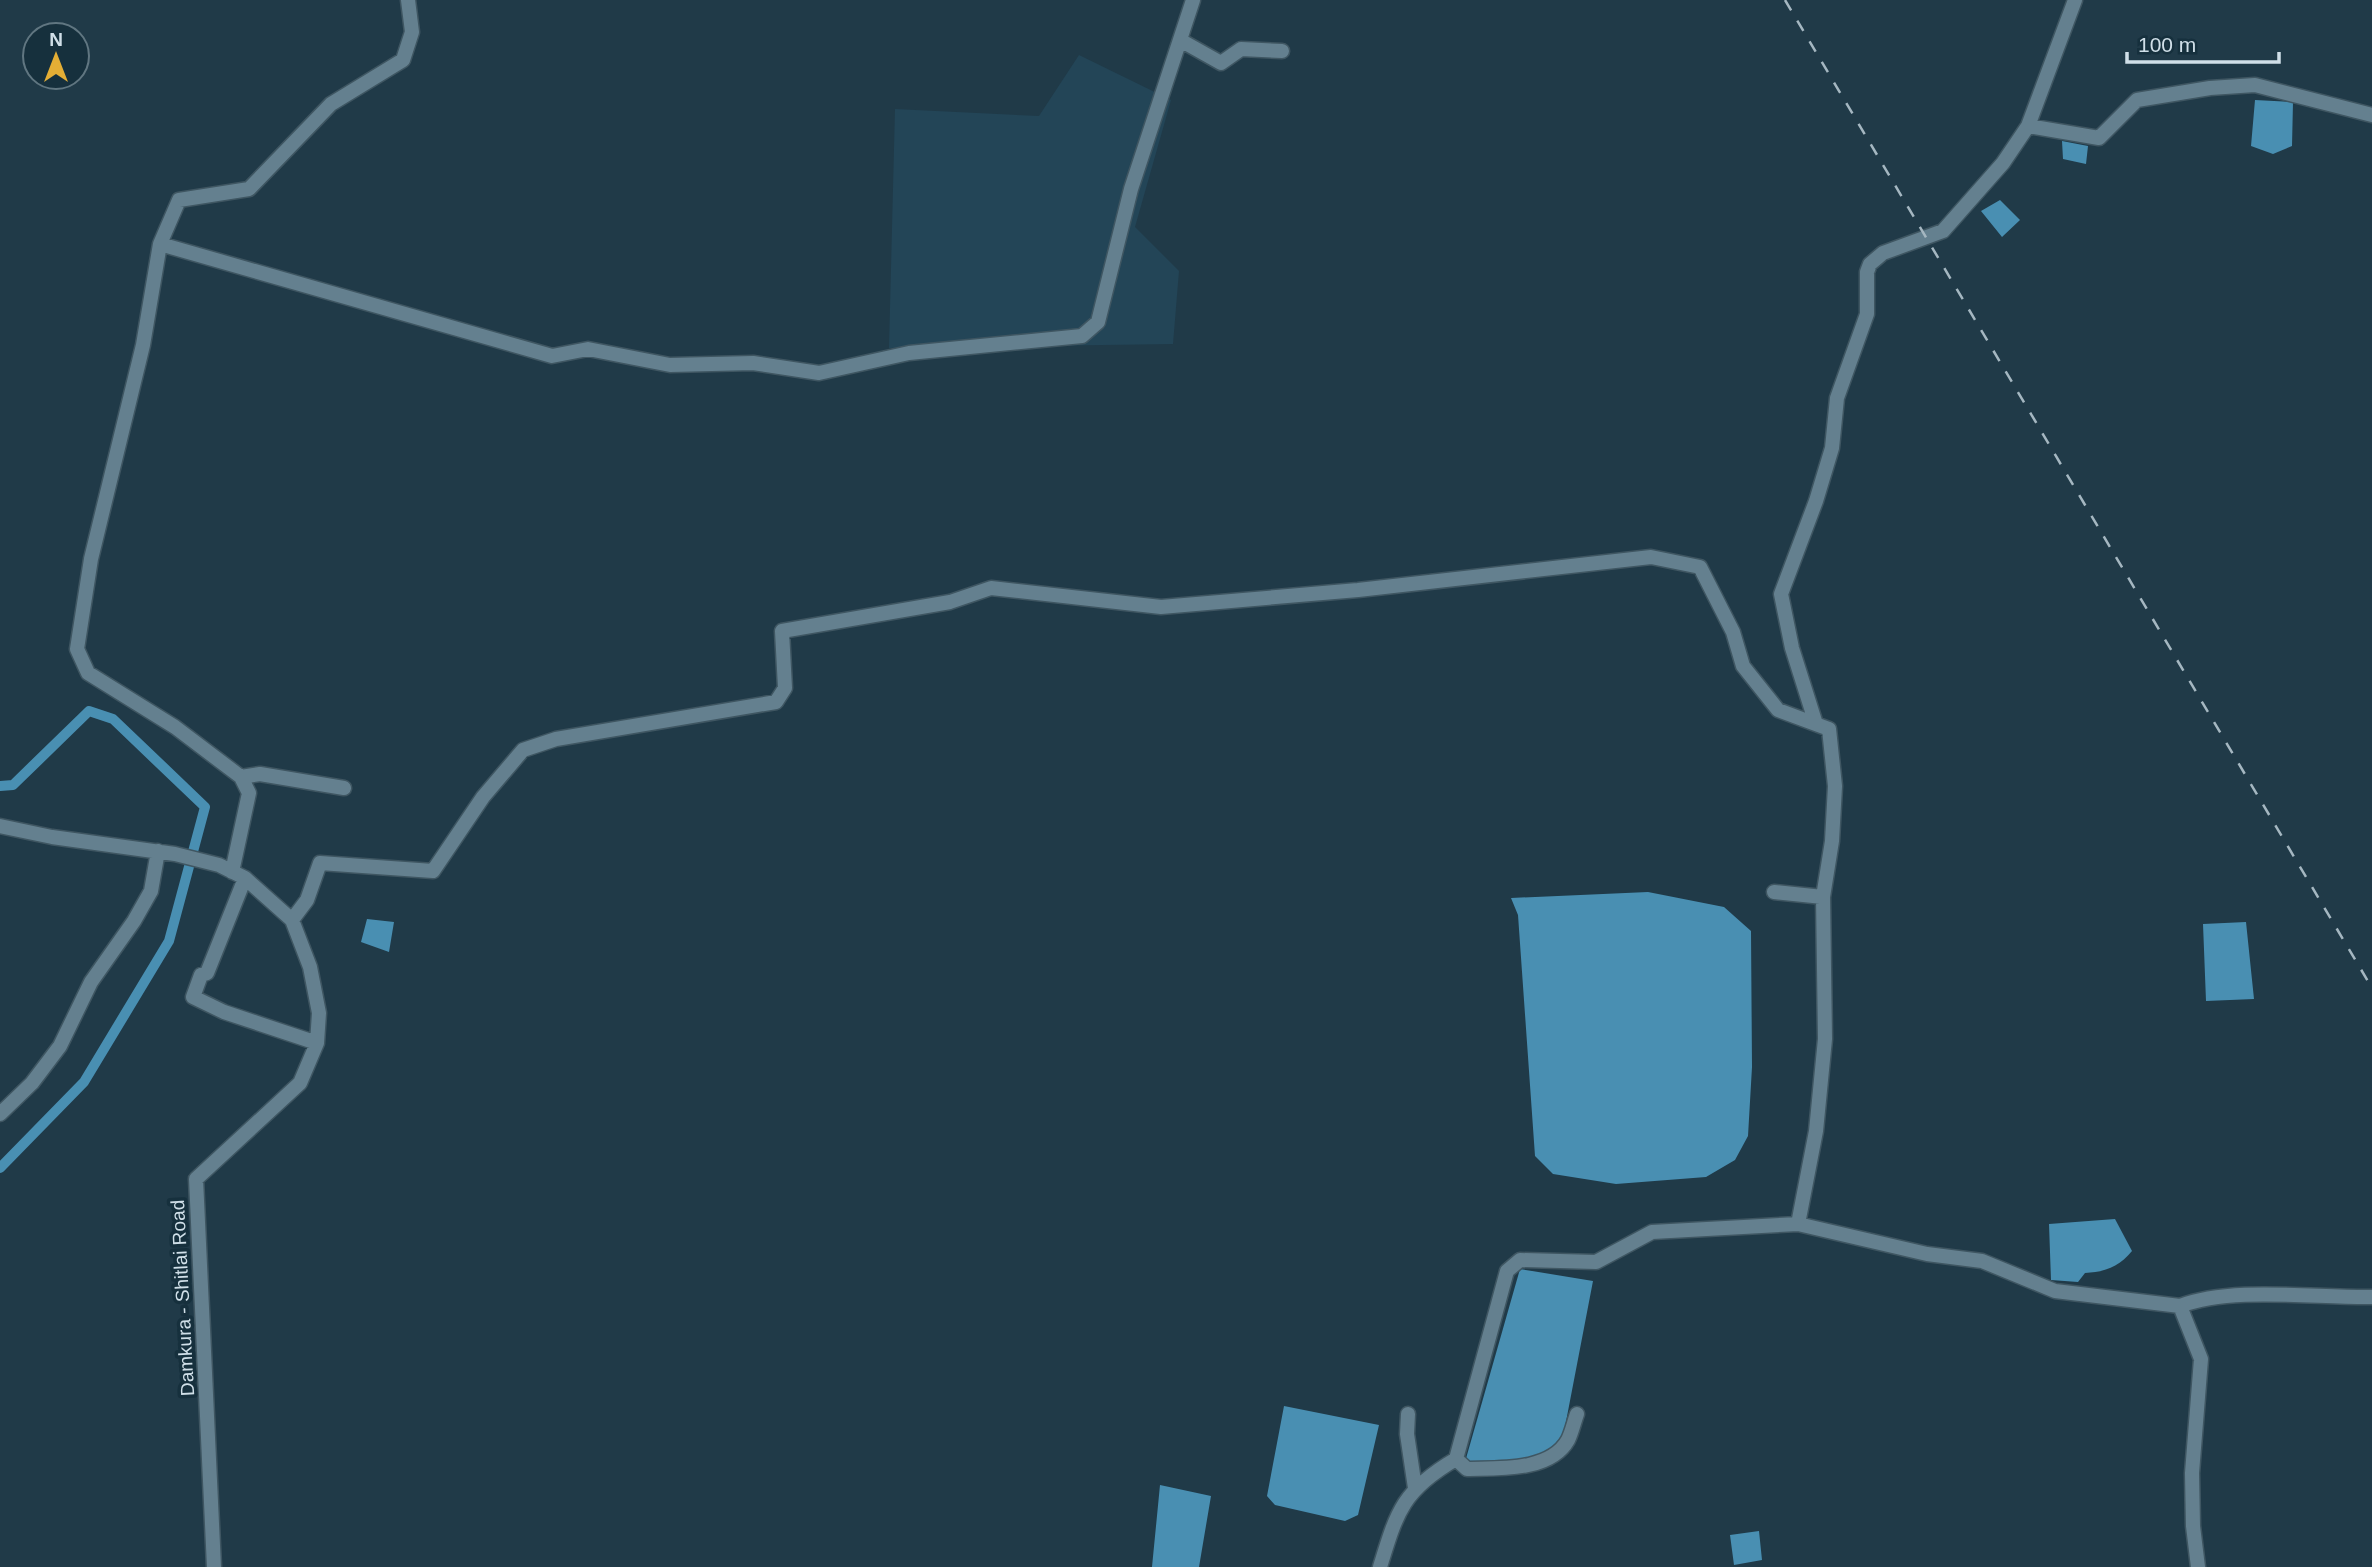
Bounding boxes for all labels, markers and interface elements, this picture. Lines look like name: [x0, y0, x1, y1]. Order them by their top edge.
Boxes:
north arrow: [21, 21, 91, 91]
scale bar: [2127, 21, 2279, 65]
text: N: [49, 29, 63, 50]
text: 100 m: [2138, 33, 2196, 56]
street label: Damkura - Shitlai Road: [167, 1199, 198, 1397]

